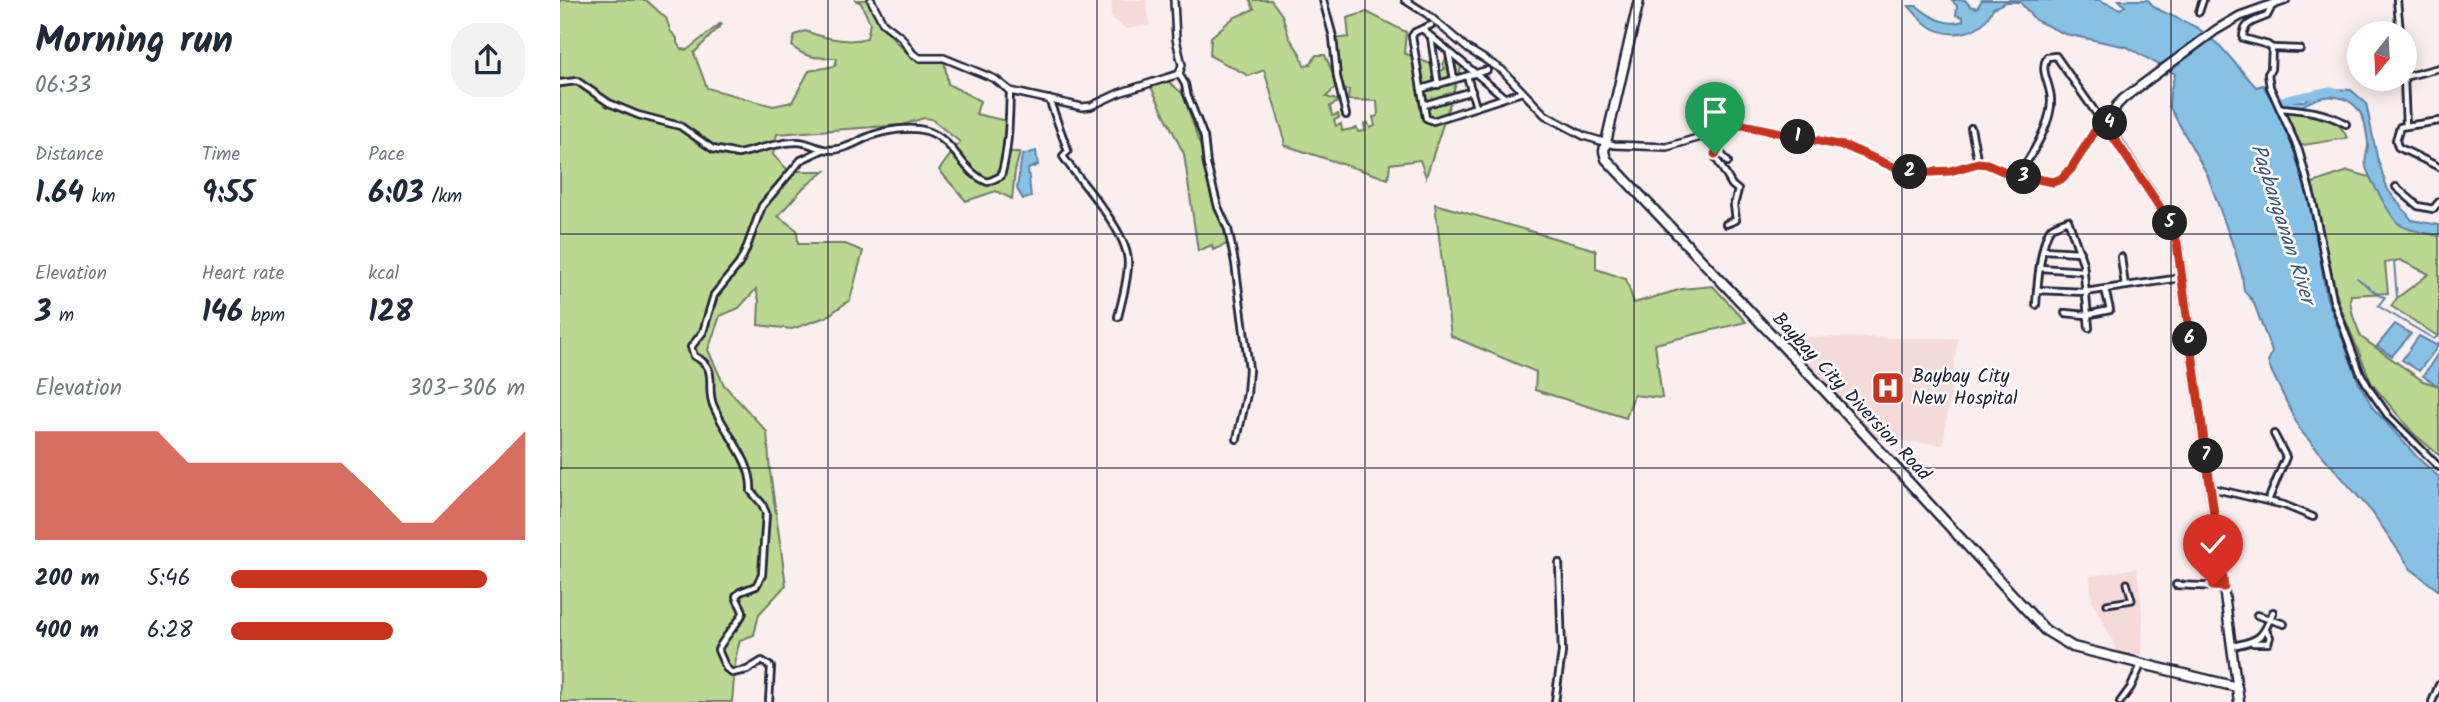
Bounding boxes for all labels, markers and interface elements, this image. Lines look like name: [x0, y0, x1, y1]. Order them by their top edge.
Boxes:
text: Morning run: [35, 12, 233, 72]
north arrow: [2347, 21, 2417, 91]
map controls: [2347, 21, 2417, 91]
button: share: [451, 23, 525, 97]
text: 06:33: [35, 68, 91, 104]
pin: [1685, 82, 1745, 154]
icon: arrive: [1696, 93, 1734, 131]
pin: 4: [2092, 106, 2128, 140]
text: 4: [2104, 107, 2115, 137]
pin: 1: [1780, 120, 1816, 154]
text: 1: [1795, 121, 1800, 151]
text: Distance: [35, 140, 103, 170]
text: Time: [202, 140, 240, 170]
text: Pace: [368, 140, 405, 170]
water label: Pagbanganan River: [2241, 140, 2325, 312]
pin: 2: [1892, 154, 1928, 190]
text: 2: [1904, 156, 1915, 186]
pin: 3: [2006, 160, 2042, 194]
text: 3: [2018, 161, 2029, 191]
text: 1.64: [35, 170, 84, 218]
text: 9:55: [202, 170, 255, 218]
text: 6:03: [368, 170, 424, 218]
text: km: [84, 182, 115, 212]
text: /km: [424, 182, 462, 212]
pin: 5: [2152, 206, 2188, 241]
text: 5: [2165, 207, 2174, 237]
text: Elevation: [35, 259, 107, 289]
text: Heart rate: [202, 259, 284, 289]
text: kcal: [368, 259, 399, 289]
text: 3: [35, 289, 51, 337]
text: 146: [202, 289, 243, 337]
text: 128: [368, 289, 413, 337]
text: m: [51, 301, 74, 331]
text: bpm: [243, 301, 285, 331]
street label: Baybay City Diversion Road: [1764, 306, 1938, 489]
pin: 6: [2172, 322, 2208, 356]
text: 6: [2184, 323, 2195, 353]
place label: Baybay City New Hospital: [1912, 362, 2018, 414]
hospital icon: Baybay City New Hospital: [1869, 369, 1907, 407]
text: Elevation: [35, 371, 122, 407]
text: 303–306 m: [408, 371, 525, 407]
pin: 7: [2188, 438, 2224, 474]
text: 7: [2201, 440, 2210, 470]
pin: [2183, 514, 2243, 586]
icon: check: [2194, 525, 2232, 563]
text: 200 m: [35, 561, 100, 597]
text: 5:46: [147, 561, 190, 597]
text: 400 m: [35, 613, 99, 649]
text: 6:28: [147, 613, 193, 649]

